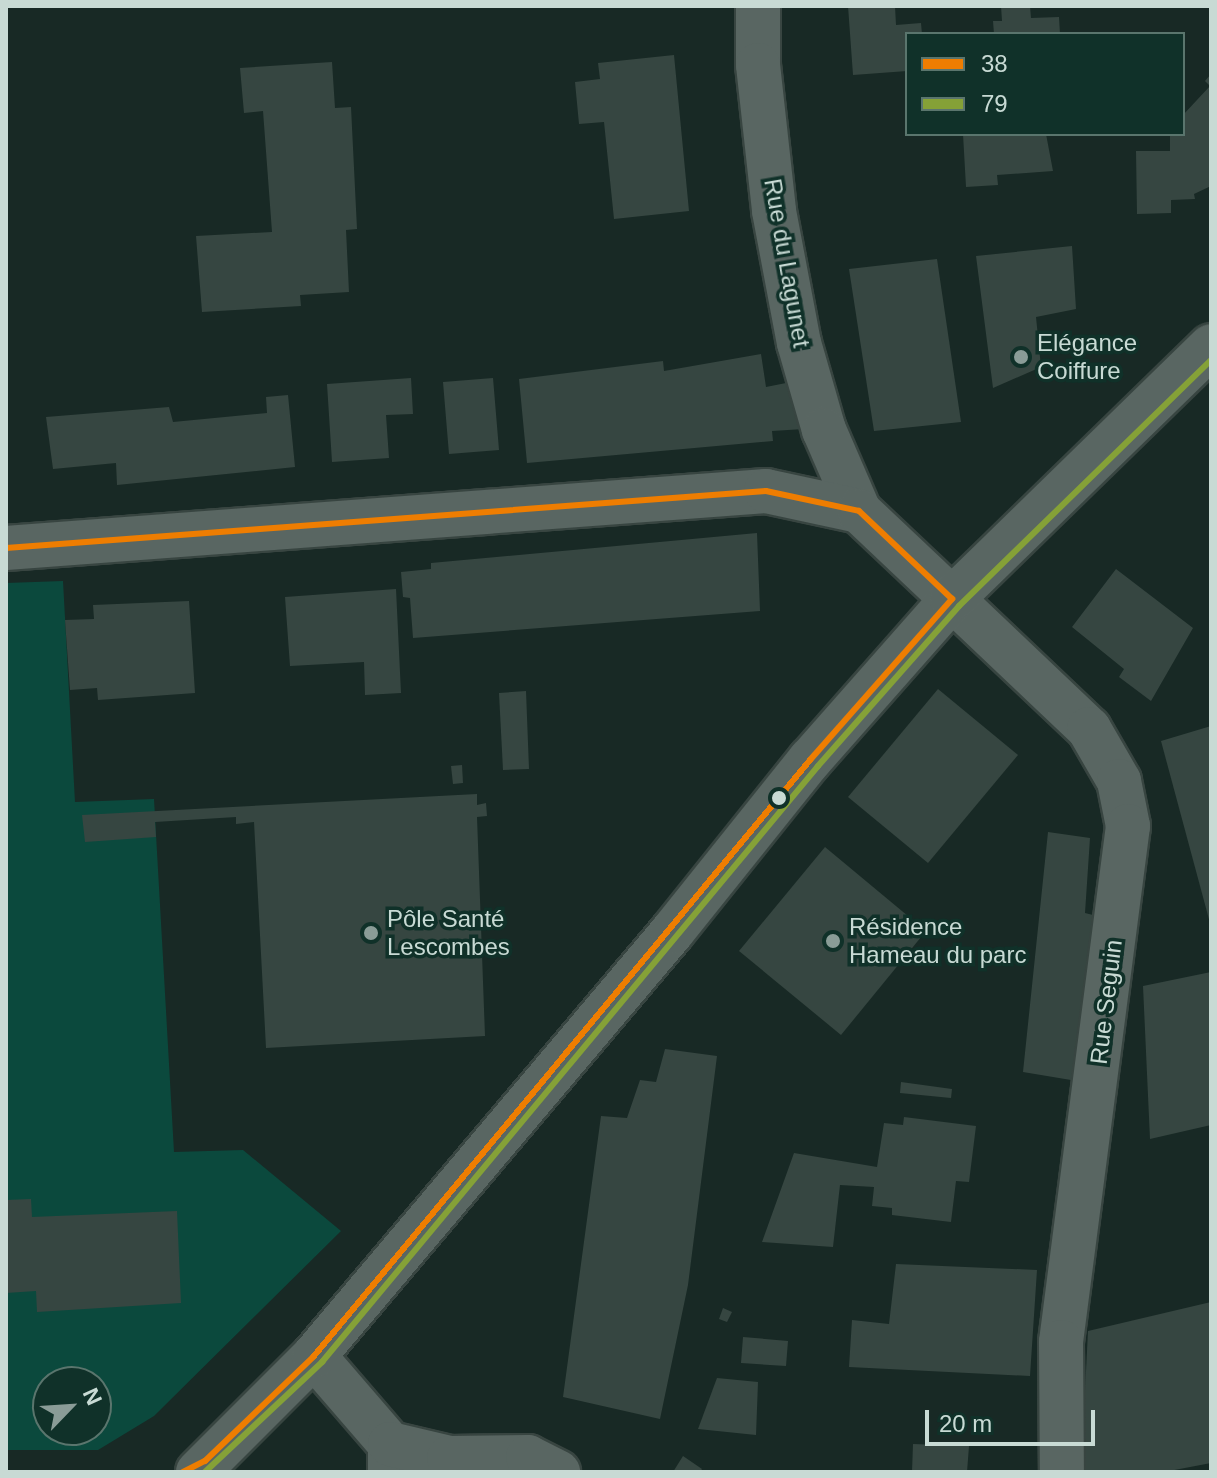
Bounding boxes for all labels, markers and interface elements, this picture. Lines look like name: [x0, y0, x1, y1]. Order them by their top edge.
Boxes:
legend: [905, 32, 1185, 136]
text: 38: [981, 50, 1008, 77]
text: 79: [981, 90, 1008, 117]
street label: Rue du Lagunet: [758, 176, 816, 350]
place label: Elégance Coiffure: [1037, 329, 1137, 385]
marker: Elégance Coiffure: [1012, 348, 1030, 366]
unlabelled marker: [771, 790, 787, 806]
place label: Pôle Santé Lescombes: [387, 905, 510, 961]
place label: Résidence Hameau du parc: [849, 913, 1026, 969]
marker: Pôle Santé Lescombes: [362, 924, 380, 942]
marker: Résidence Hameau du parc: [824, 932, 842, 950]
street label: Rue Seguin: [1084, 938, 1128, 1066]
north arrow: [32, 1366, 112, 1446]
text: N: [78, 1384, 107, 1409]
scale bar: [929, 1394, 1099, 1444]
text: 20 m: [939, 1410, 992, 1437]

